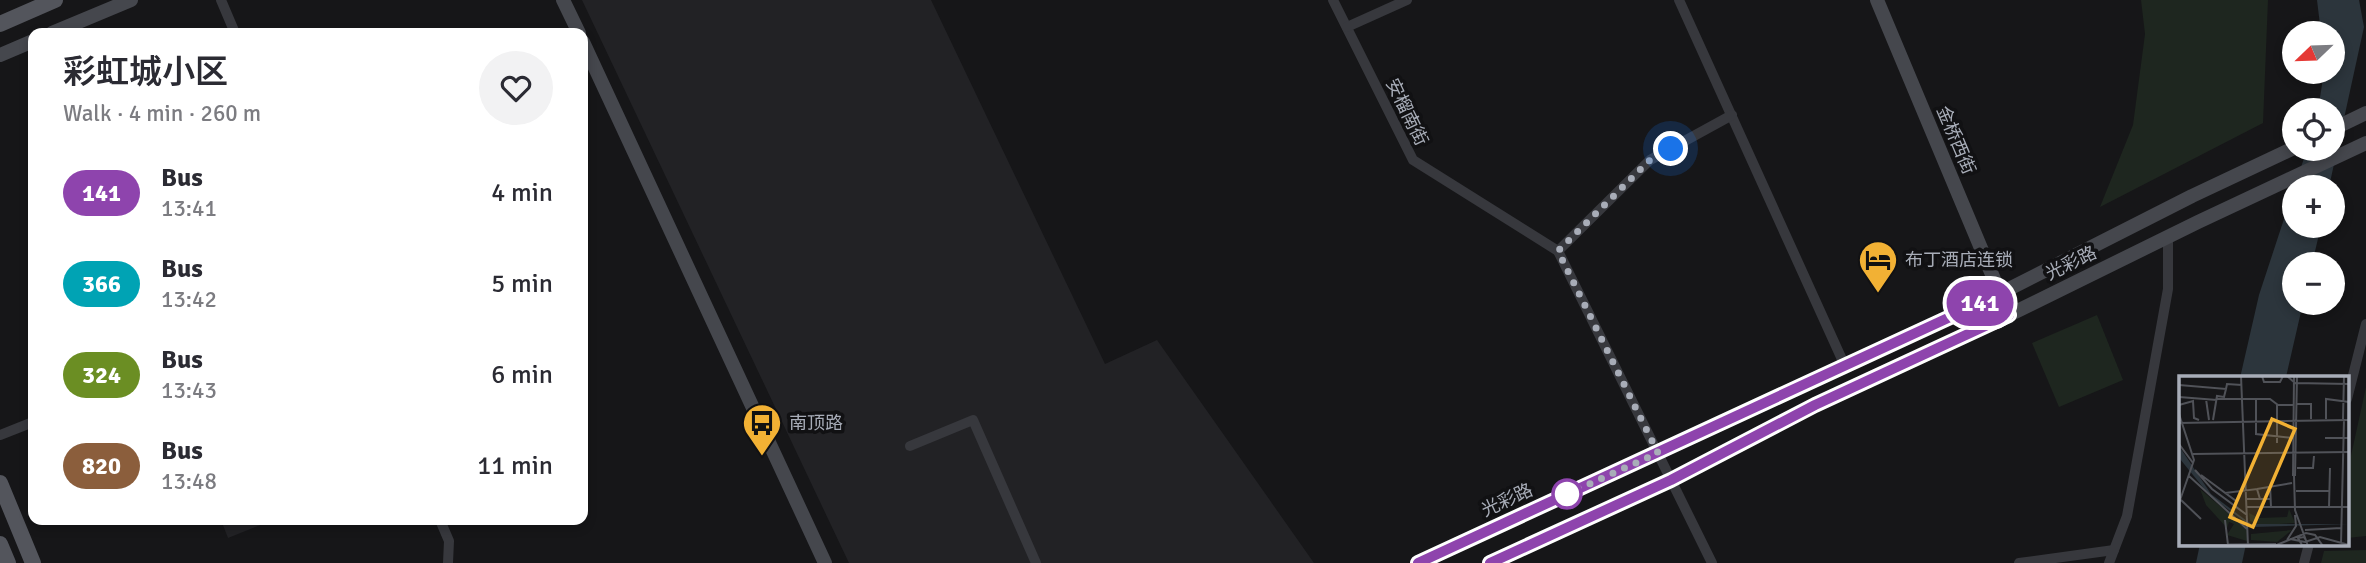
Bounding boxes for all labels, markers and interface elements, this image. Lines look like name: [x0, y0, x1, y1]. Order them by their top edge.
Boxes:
north arrow: [2282, 21, 2345, 84]
map controls: [2282, 21, 2345, 315]
button: heart: [479, 51, 553, 125]
text: 彩虹城小区: [63, 52, 228, 93]
street label: 安榴南街: [1381, 75, 1433, 149]
button: locate: [2282, 98, 2345, 161]
text: Walk · 4 min · 260 m: [63, 99, 261, 128]
street label: 金桥西街: [1932, 103, 1980, 177]
your location: [1653, 131, 1688, 166]
text: Bus: [161, 162, 203, 194]
button: +: [2282, 175, 2345, 238]
text: 4 min: [491, 177, 553, 209]
text: 141: [82, 178, 121, 208]
text: 13:41: [161, 194, 217, 223]
hotel icon: 布丁酒店连锁: [1857, 239, 1899, 294]
street label: 光彩路: [2042, 241, 2100, 285]
place label: 布丁酒店连锁: [1905, 249, 2013, 271]
button: −: [2282, 252, 2345, 315]
text: Bus: [161, 253, 203, 285]
text: 5 min: [491, 268, 553, 300]
text: 366: [82, 269, 121, 299]
line badge: 141: [1940, 280, 2020, 326]
text: 13:42: [161, 285, 217, 314]
text: 141: [1961, 288, 1999, 318]
text: Bus: [161, 344, 203, 376]
text: 6 min: [491, 359, 553, 391]
text: 324: [82, 360, 121, 390]
text: 13:43: [161, 376, 217, 405]
inset map: [2179, 376, 2348, 546]
bus stop icon: 南顶路: [741, 402, 783, 457]
place label: 南顶路: [789, 412, 843, 434]
text: Bus: [161, 435, 203, 467]
text: 11 min: [477, 450, 553, 482]
text: 820: [82, 451, 121, 481]
text: 13:48: [161, 467, 217, 496]
street label: 光彩路: [1478, 479, 1536, 521]
unlabelled marker: [1552, 479, 1582, 509]

